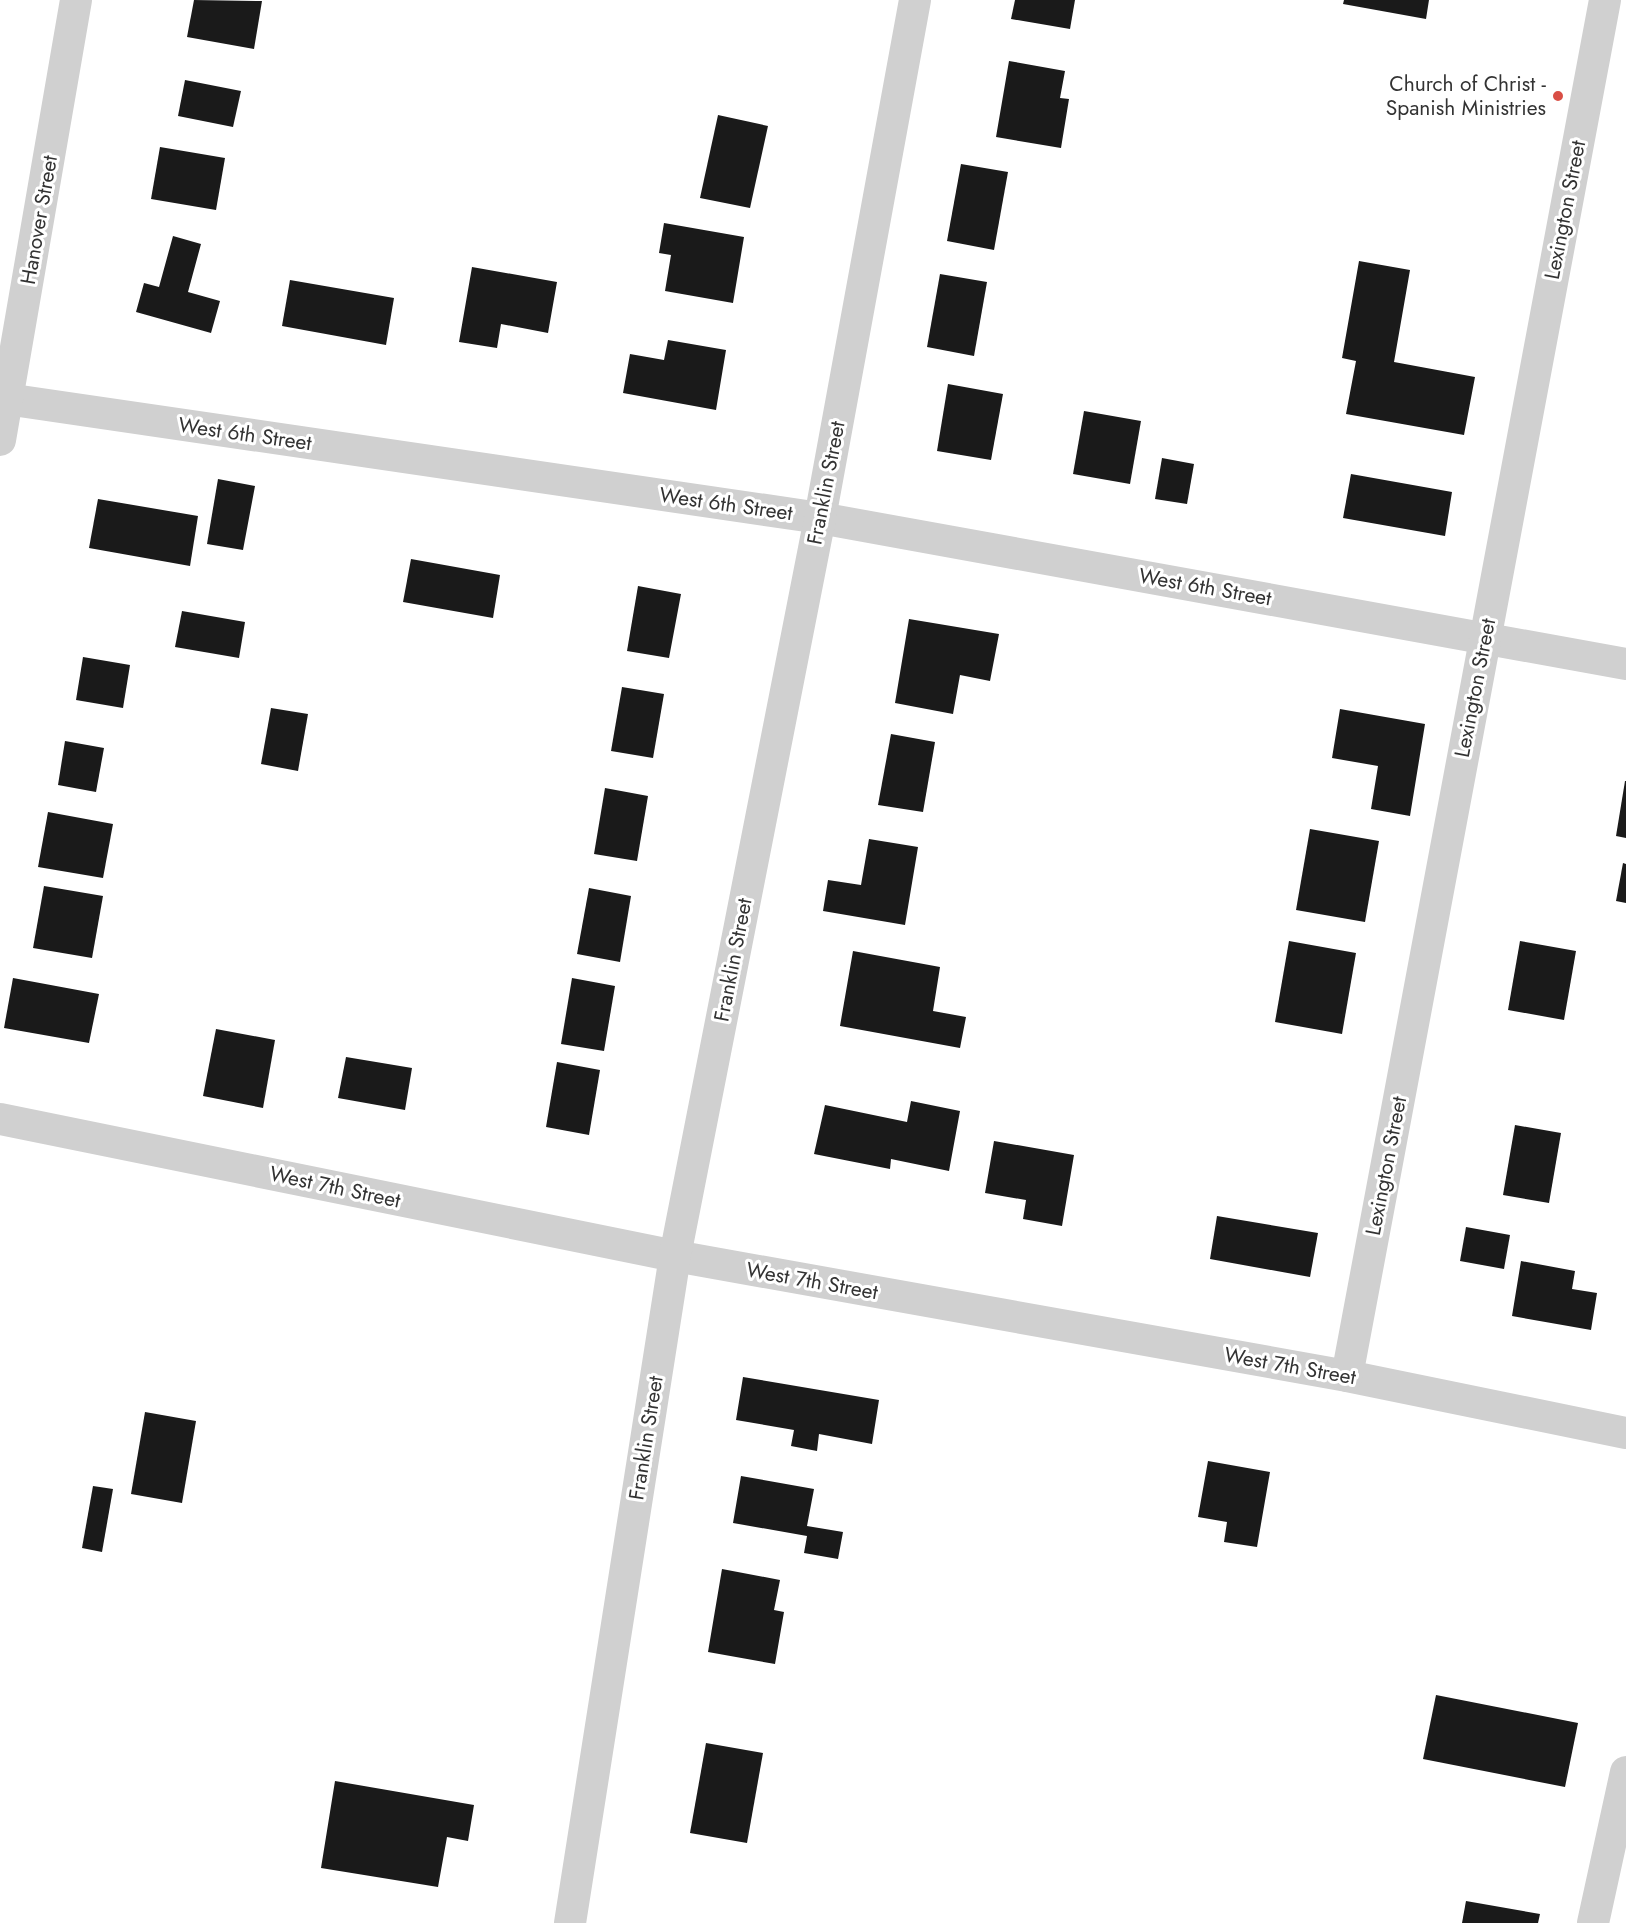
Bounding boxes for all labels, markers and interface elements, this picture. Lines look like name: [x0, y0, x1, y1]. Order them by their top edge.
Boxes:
place label: Church of Christ - Spanish Ministries: [1386, 69, 1547, 123]
marker: Church of Christ - Spanish Ministries: [1551, 89, 1565, 103]
street label: Lexington Street: [1537, 138, 1593, 282]
street label: Hanover Street: [13, 153, 65, 287]
street label: West 6th Street: [176, 410, 314, 458]
street label: Franklin Street: [799, 419, 853, 547]
street label: West 6th Street: [657, 480, 795, 528]
street label: West 6th Street: [1136, 561, 1274, 613]
street label: Lexington Street: [1447, 616, 1503, 760]
street label: Franklin Street: [706, 896, 760, 1024]
street label: Lexington Street: [1358, 1094, 1414, 1238]
street label: West 7th Street: [267, 1158, 403, 1216]
street label: West 7th Street: [744, 1255, 880, 1307]
street label: West 7th Street: [1222, 1340, 1358, 1392]
street label: Franklin Street: [621, 1374, 671, 1502]

